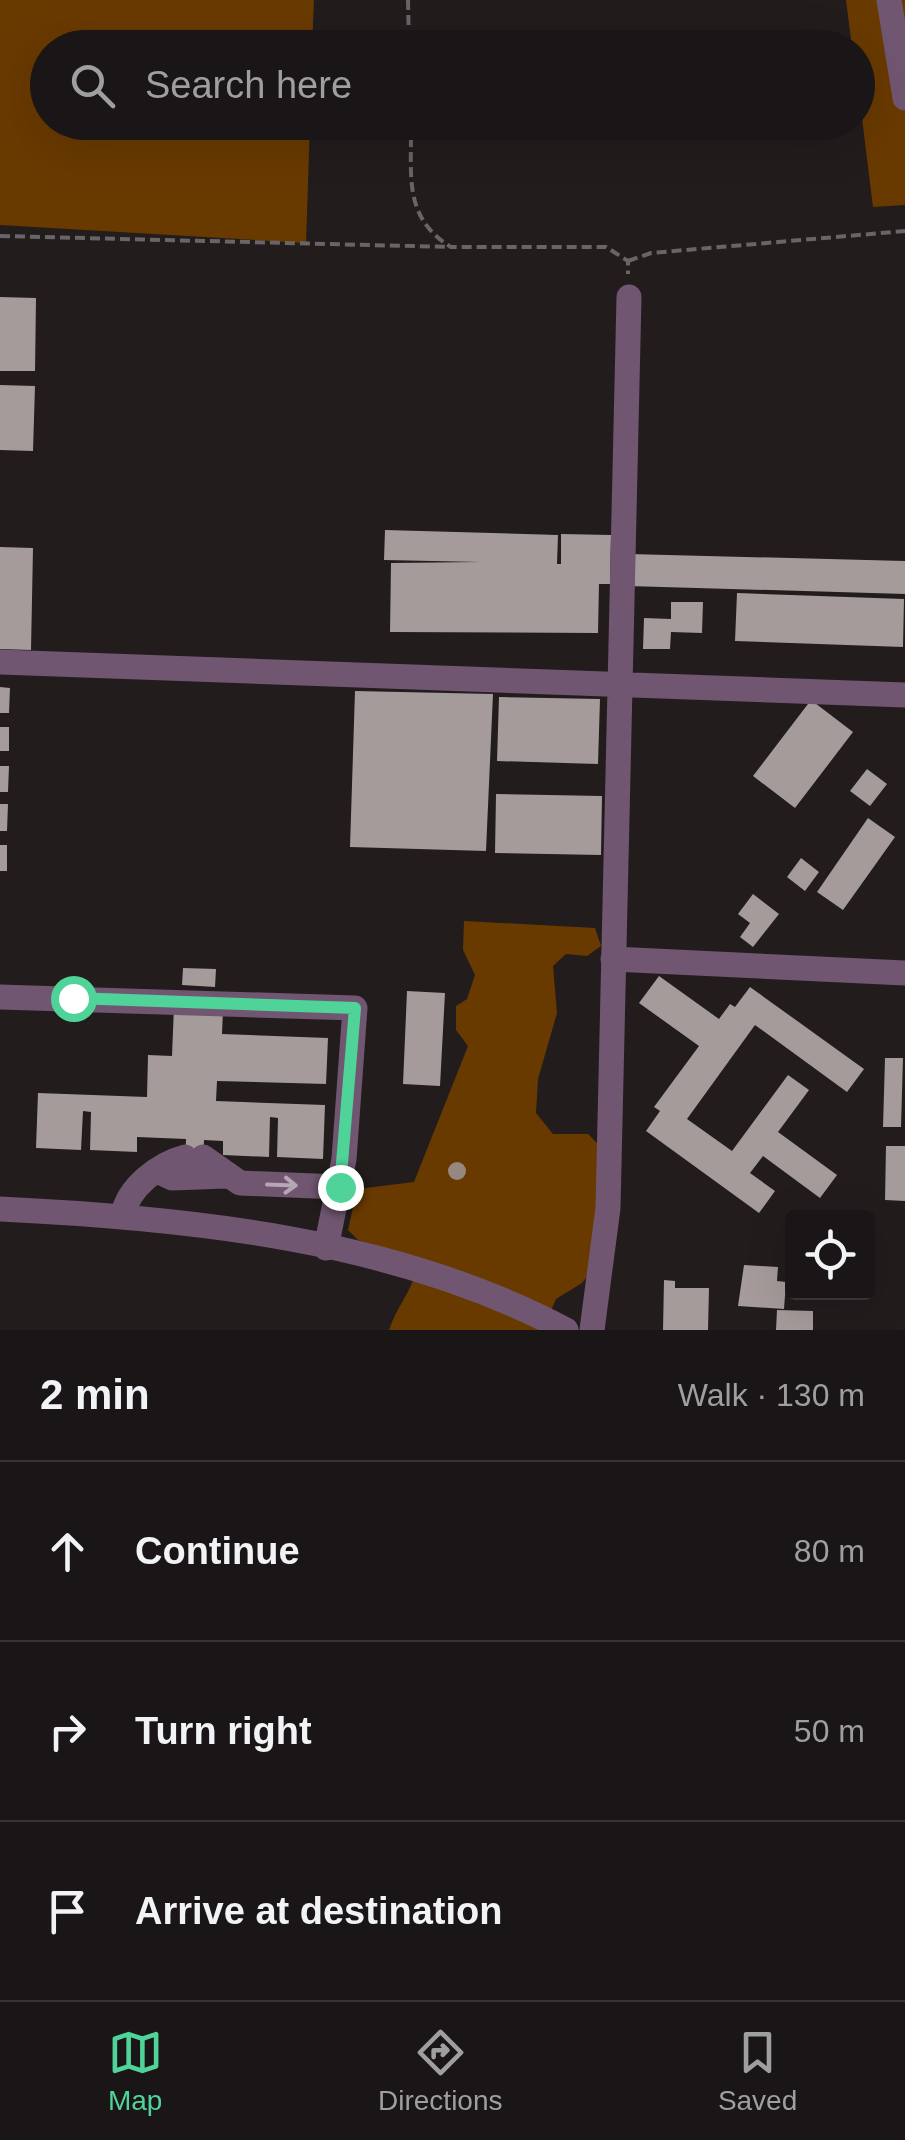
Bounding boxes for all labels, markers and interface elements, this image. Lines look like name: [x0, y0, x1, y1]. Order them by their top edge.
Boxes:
search box: [30, 30, 875, 140]
icon: search: [65, 58, 120, 113]
text: Search here: [145, 64, 352, 106]
route start: [51, 976, 97, 1022]
route end: [318, 1165, 364, 1211]
one-way arrow: [265, 1175, 297, 1194]
map controls: [785, 1210, 875, 1300]
button: locate: [785, 1210, 875, 1300]
text: 2 min: [40, 1371, 150, 1418]
text: Walk · 130 m: [678, 1377, 865, 1413]
icon: ahead: [40, 1524, 95, 1579]
text: Continue: [135, 1530, 300, 1572]
text: 80 m: [794, 1533, 865, 1569]
icon: right: [40, 1704, 95, 1759]
text: Turn right: [135, 1710, 312, 1752]
text: 50 m: [794, 1713, 865, 1749]
icon: arrive: [40, 1884, 95, 1939]
text: Arrive at destination: [135, 1890, 502, 1932]
tab: Map: [108, 2025, 163, 2117]
tab: Directions: [378, 2025, 503, 2117]
tab: Saved: [718, 2025, 797, 2117]

